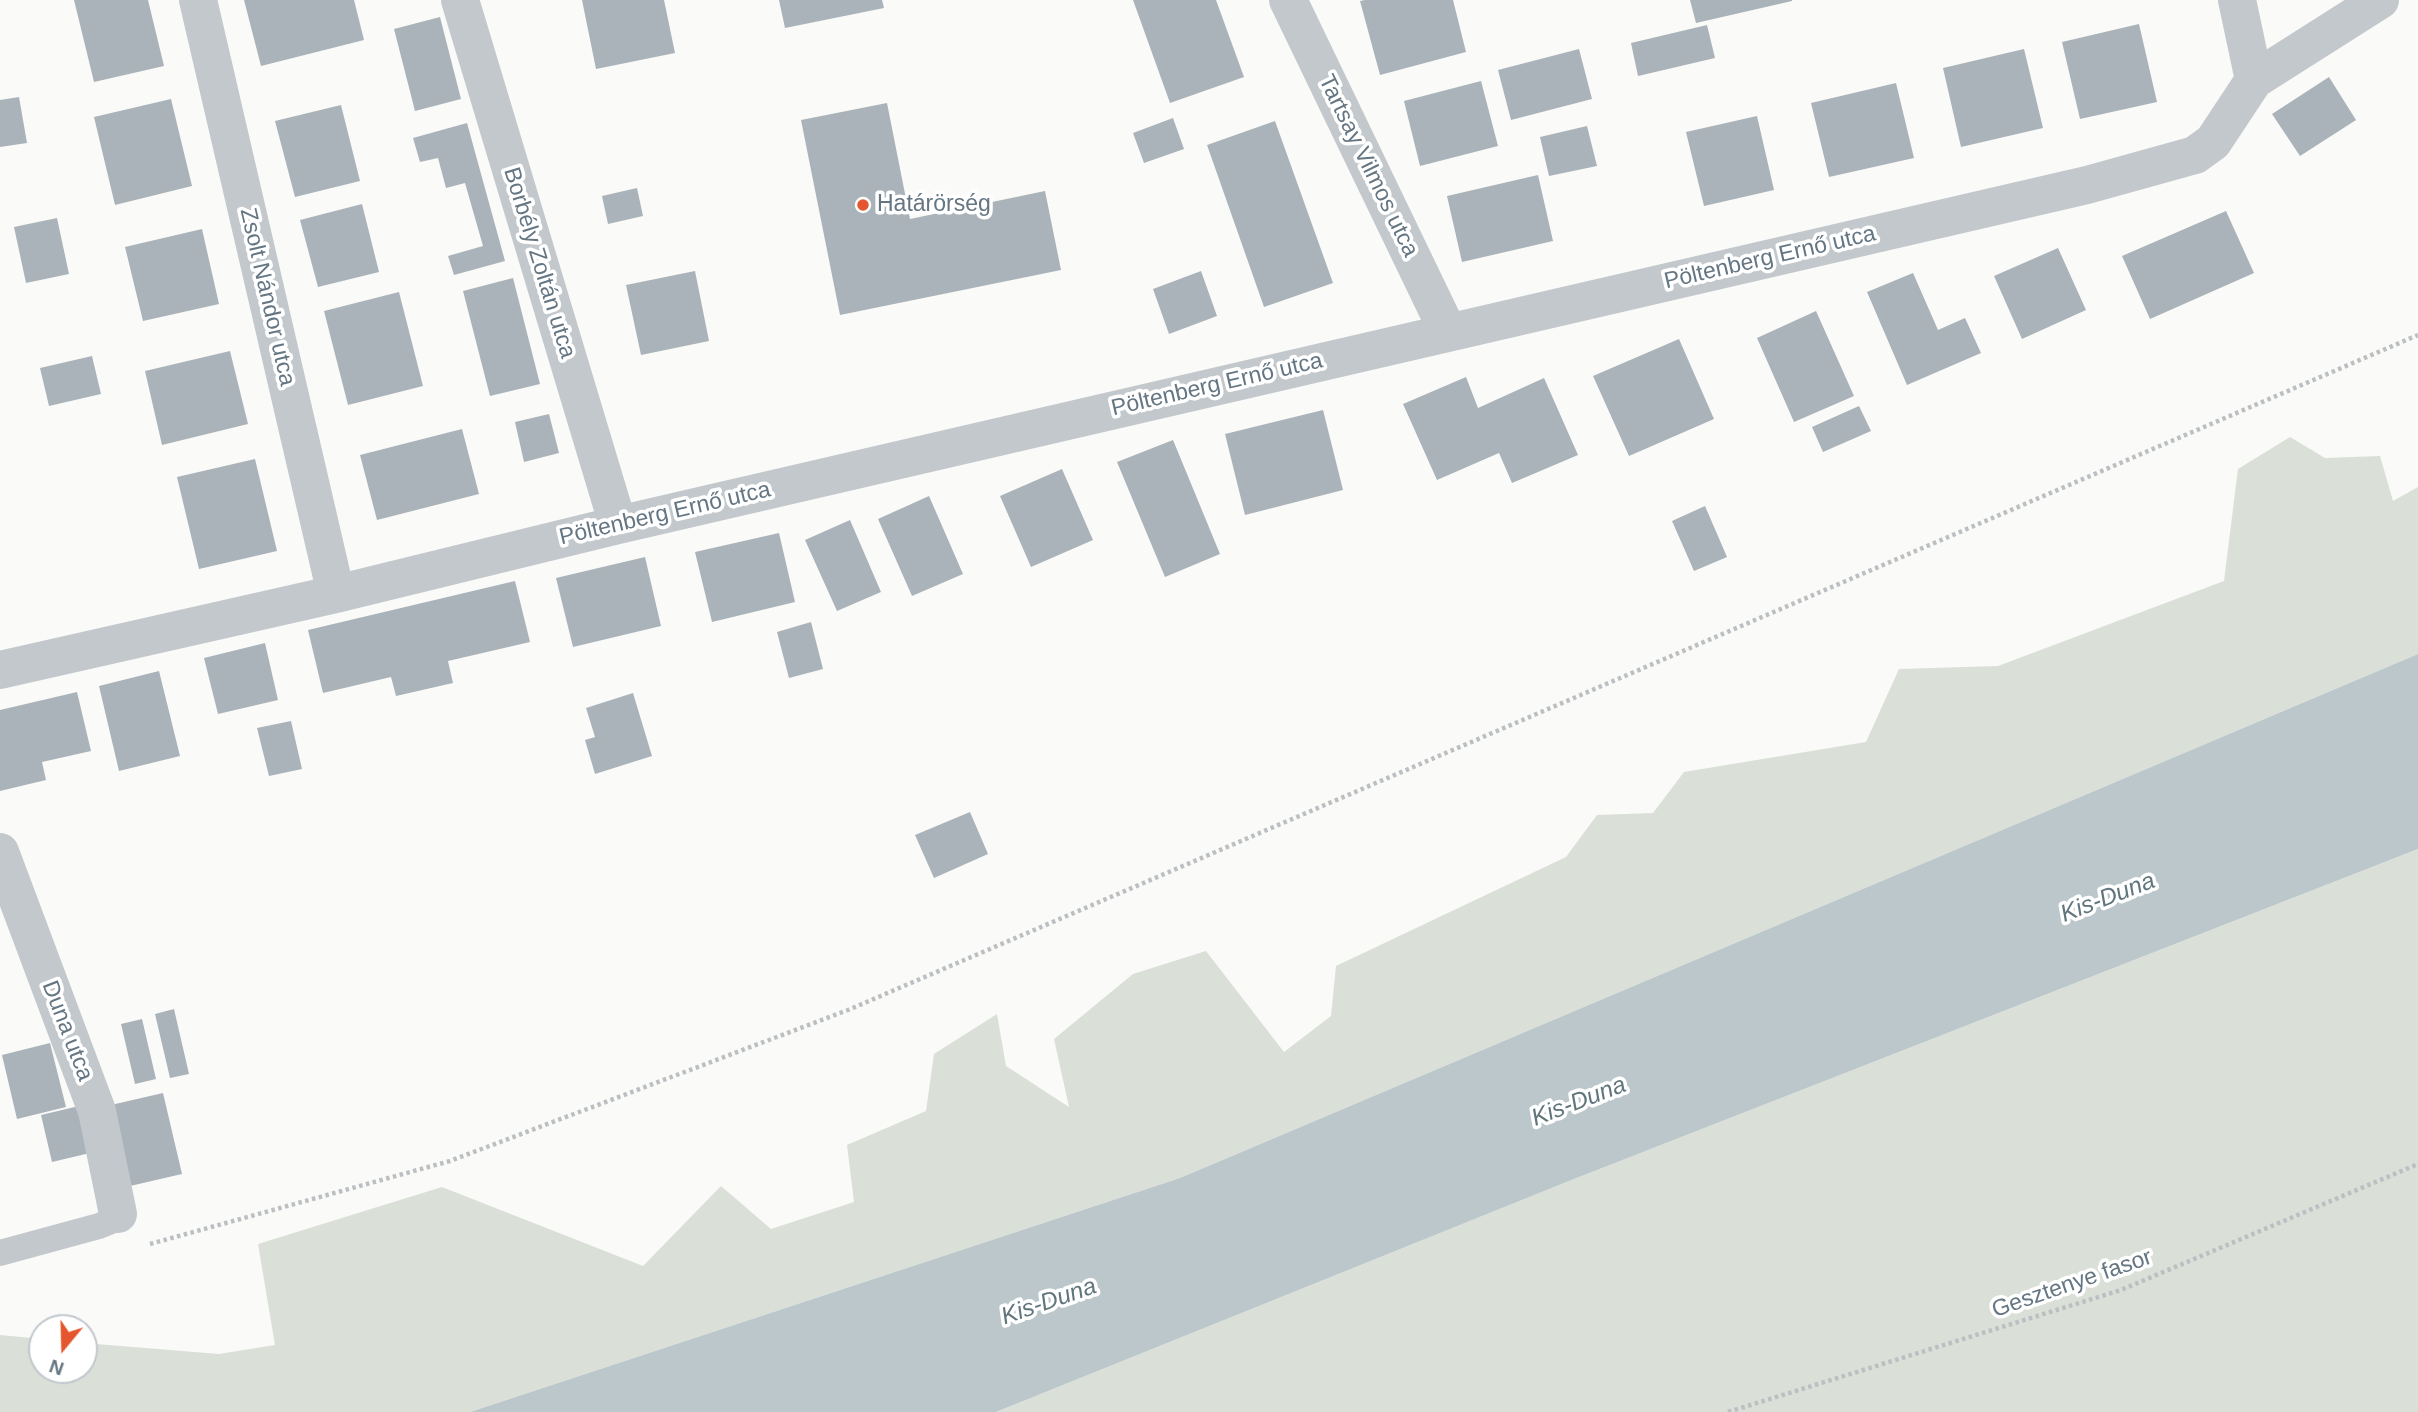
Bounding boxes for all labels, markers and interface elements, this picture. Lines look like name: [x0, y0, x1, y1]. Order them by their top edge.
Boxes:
street label: Tartsay Vilmos utca: [1312, 71, 1424, 261]
street label: Borbély Zoltán utca: [497, 164, 581, 362]
place label: Határörség: [877, 191, 991, 219]
marker: Határörség: [855, 197, 871, 213]
street label: Zsolt Nándor utca: [233, 205, 301, 389]
street label: Pöltenberg Ernő utca: [1662, 220, 1878, 296]
street label: Pöltenberg Ernő utca: [1109, 347, 1325, 423]
street label: Pöltenberg Ernő utca: [557, 476, 773, 552]
water label: Kis-Duna: [2057, 867, 2159, 929]
street label: Duna utca: [35, 977, 99, 1085]
water label: Kis-Duna: [1528, 1071, 1630, 1133]
street label: Gesztenye fasor: [1988, 1244, 2156, 1324]
water label: Kis-Duna: [998, 1272, 1100, 1332]
north arrow: [28, 1314, 98, 1384]
text: N: [47, 1355, 67, 1380]

